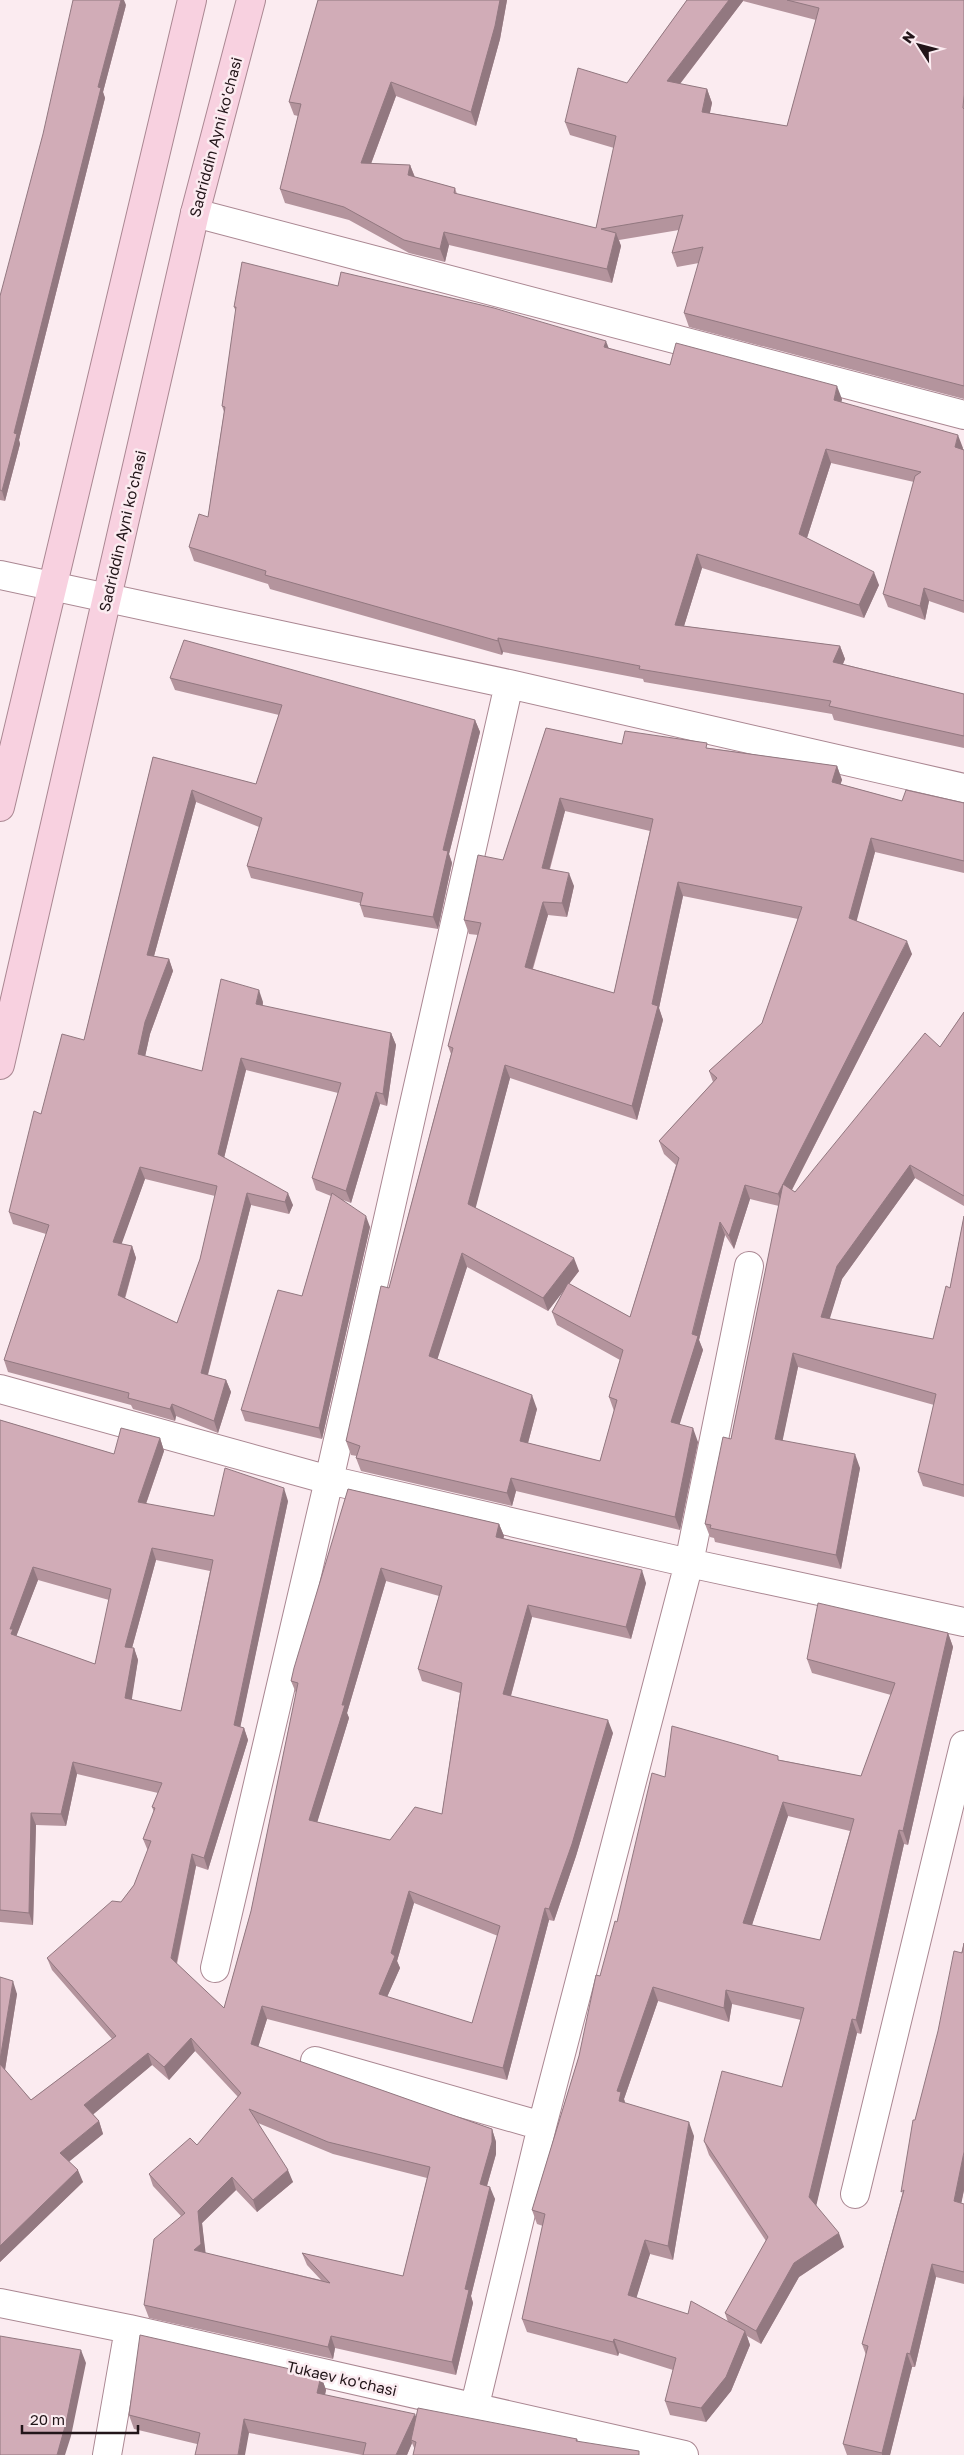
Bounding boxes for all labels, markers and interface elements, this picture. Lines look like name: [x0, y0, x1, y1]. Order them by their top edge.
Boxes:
north arrow: [894, 20, 944, 70]
text: N: [898, 28, 918, 46]
street label: Sadriddin Ayni ko'chasi: [185, 55, 245, 219]
street label: Sadriddin Ayni ko'chasi: [95, 448, 149, 614]
street label: Tukaev ko'chasi: [285, 2357, 399, 2399]
scale bar: [22, 2402, 139, 2434]
text: 20 m: [30, 2410, 65, 2428]

